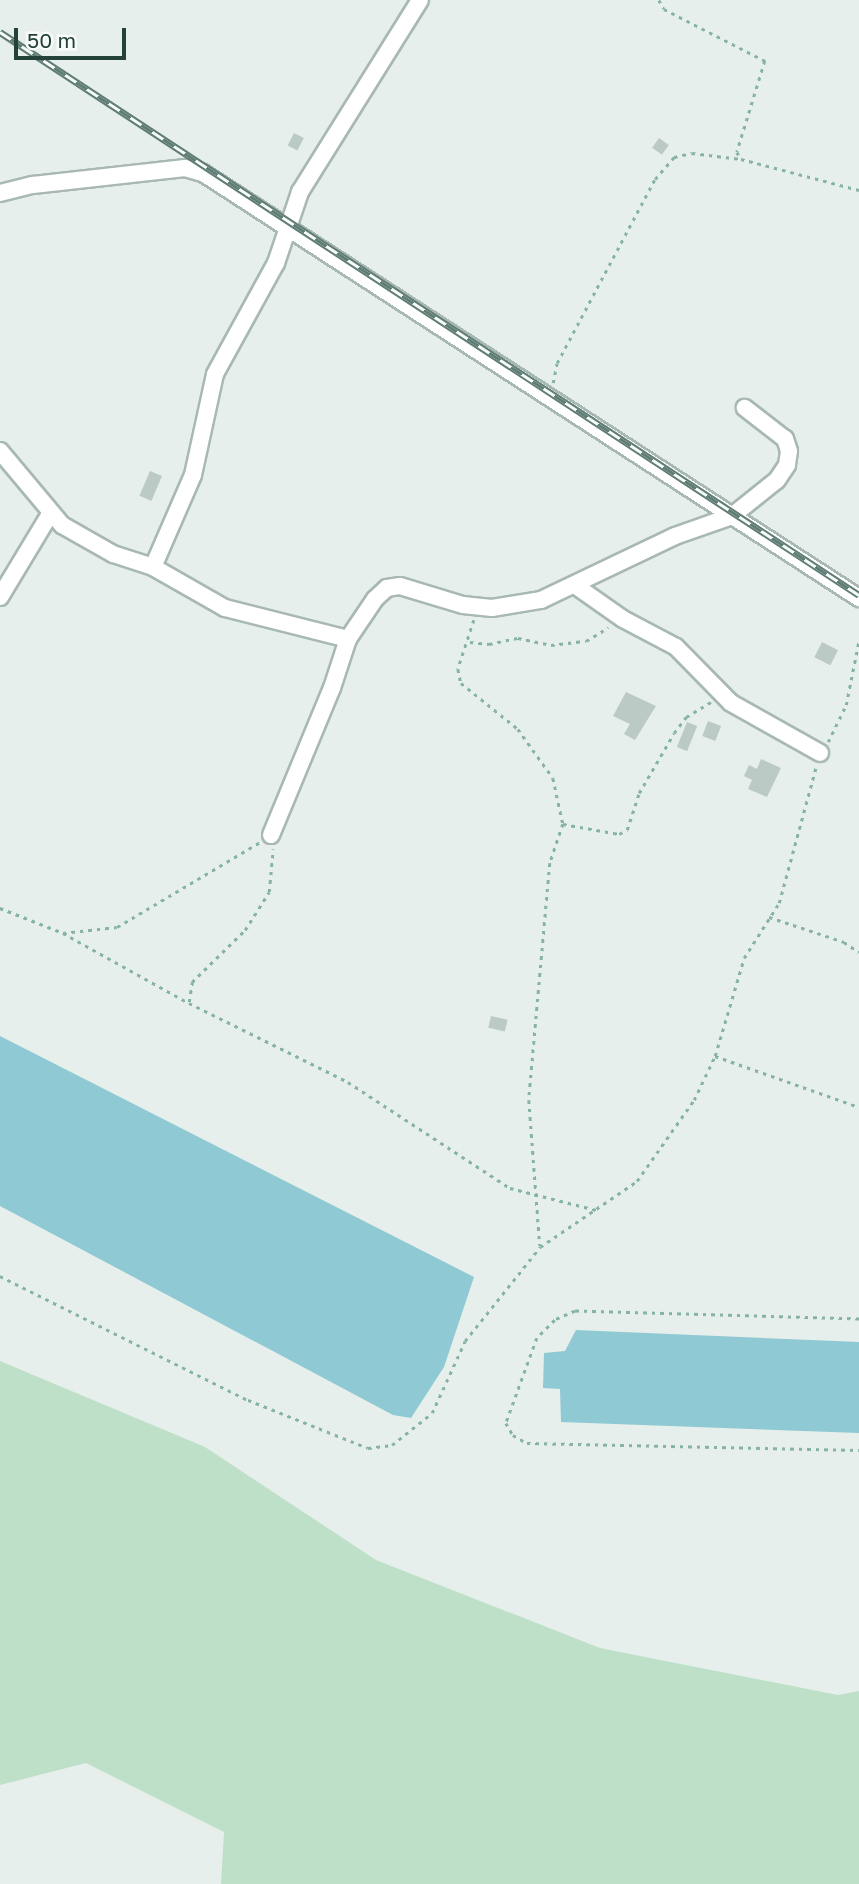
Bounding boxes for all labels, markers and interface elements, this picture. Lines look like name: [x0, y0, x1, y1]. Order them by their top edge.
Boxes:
scale bar: [18, 14, 130, 58]
text: 50 m: [27, 27, 76, 53]

